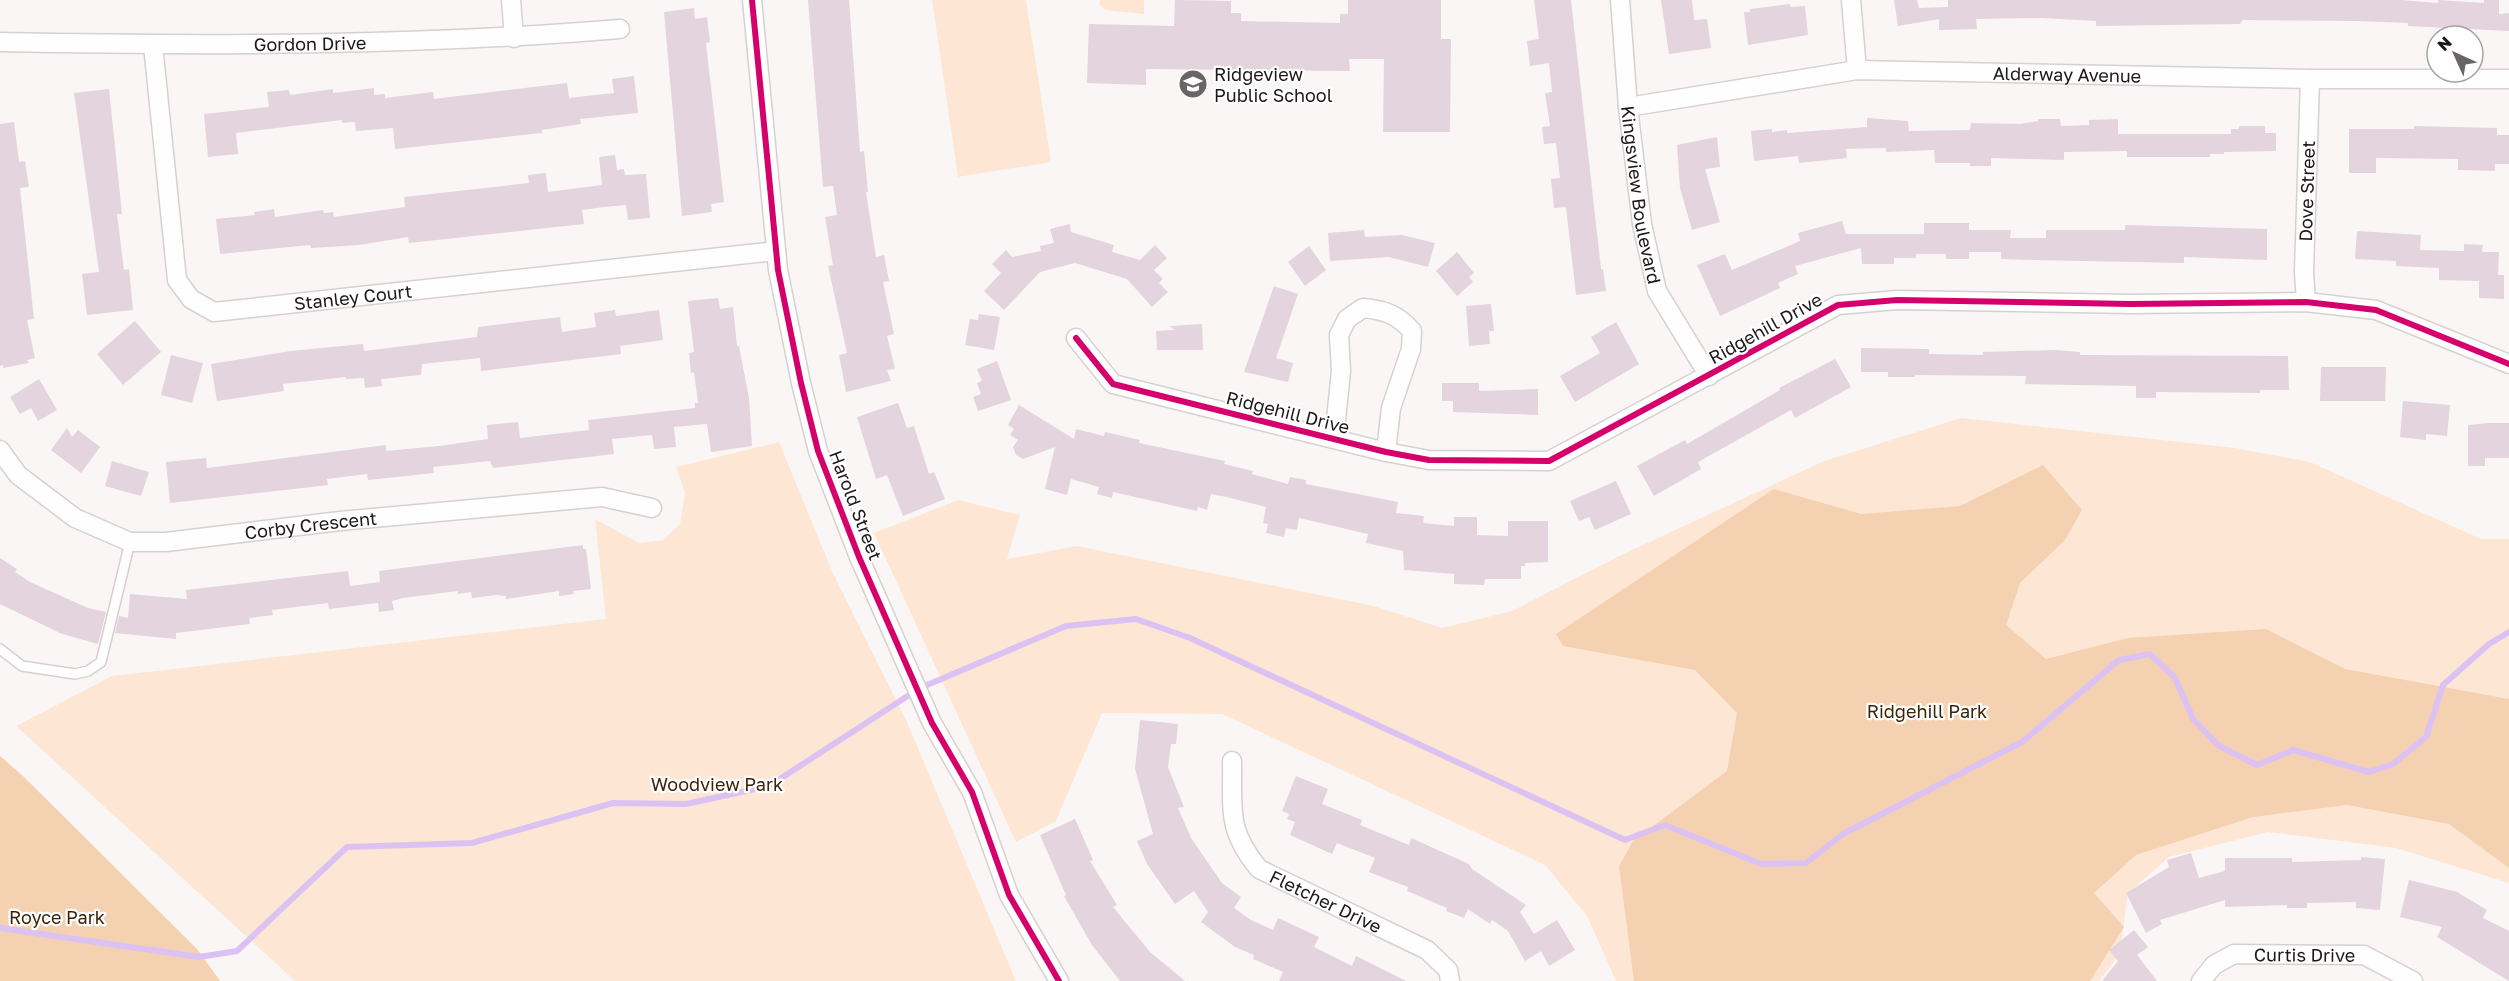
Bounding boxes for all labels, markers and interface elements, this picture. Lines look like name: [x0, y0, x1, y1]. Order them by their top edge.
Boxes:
north arrow: [2425, 24, 2485, 84]
street label: Gordon Drive: [254, 31, 366, 55]
text: N: [2433, 32, 2456, 55]
street label: Alderway Avenue: [1993, 62, 2141, 87]
place label: Ridgeview Public School: [1214, 63, 1333, 106]
school or university icon: Ridgeview Public School: [1177, 68, 1209, 100]
street label: Kingsview Boulevard: [1617, 104, 1666, 286]
street label: Dove Street: [2294, 140, 2319, 242]
street label: Stanley Court: [293, 280, 413, 314]
street label: Ridgehill Drive: [1704, 288, 1826, 368]
street label: Ridgehill Drive: [1224, 386, 1352, 438]
street label: Harold Street: [825, 447, 887, 563]
street label: Corby Crescent: [243, 507, 378, 543]
park label: Ridgehill Park: [1867, 700, 1987, 722]
park label: Woodview Park: [651, 773, 783, 795]
street label: Fletcher Drive: [1266, 865, 1385, 938]
park label: Royce Park: [9, 906, 105, 928]
street label: Curtis Drive: [2254, 943, 2355, 966]

